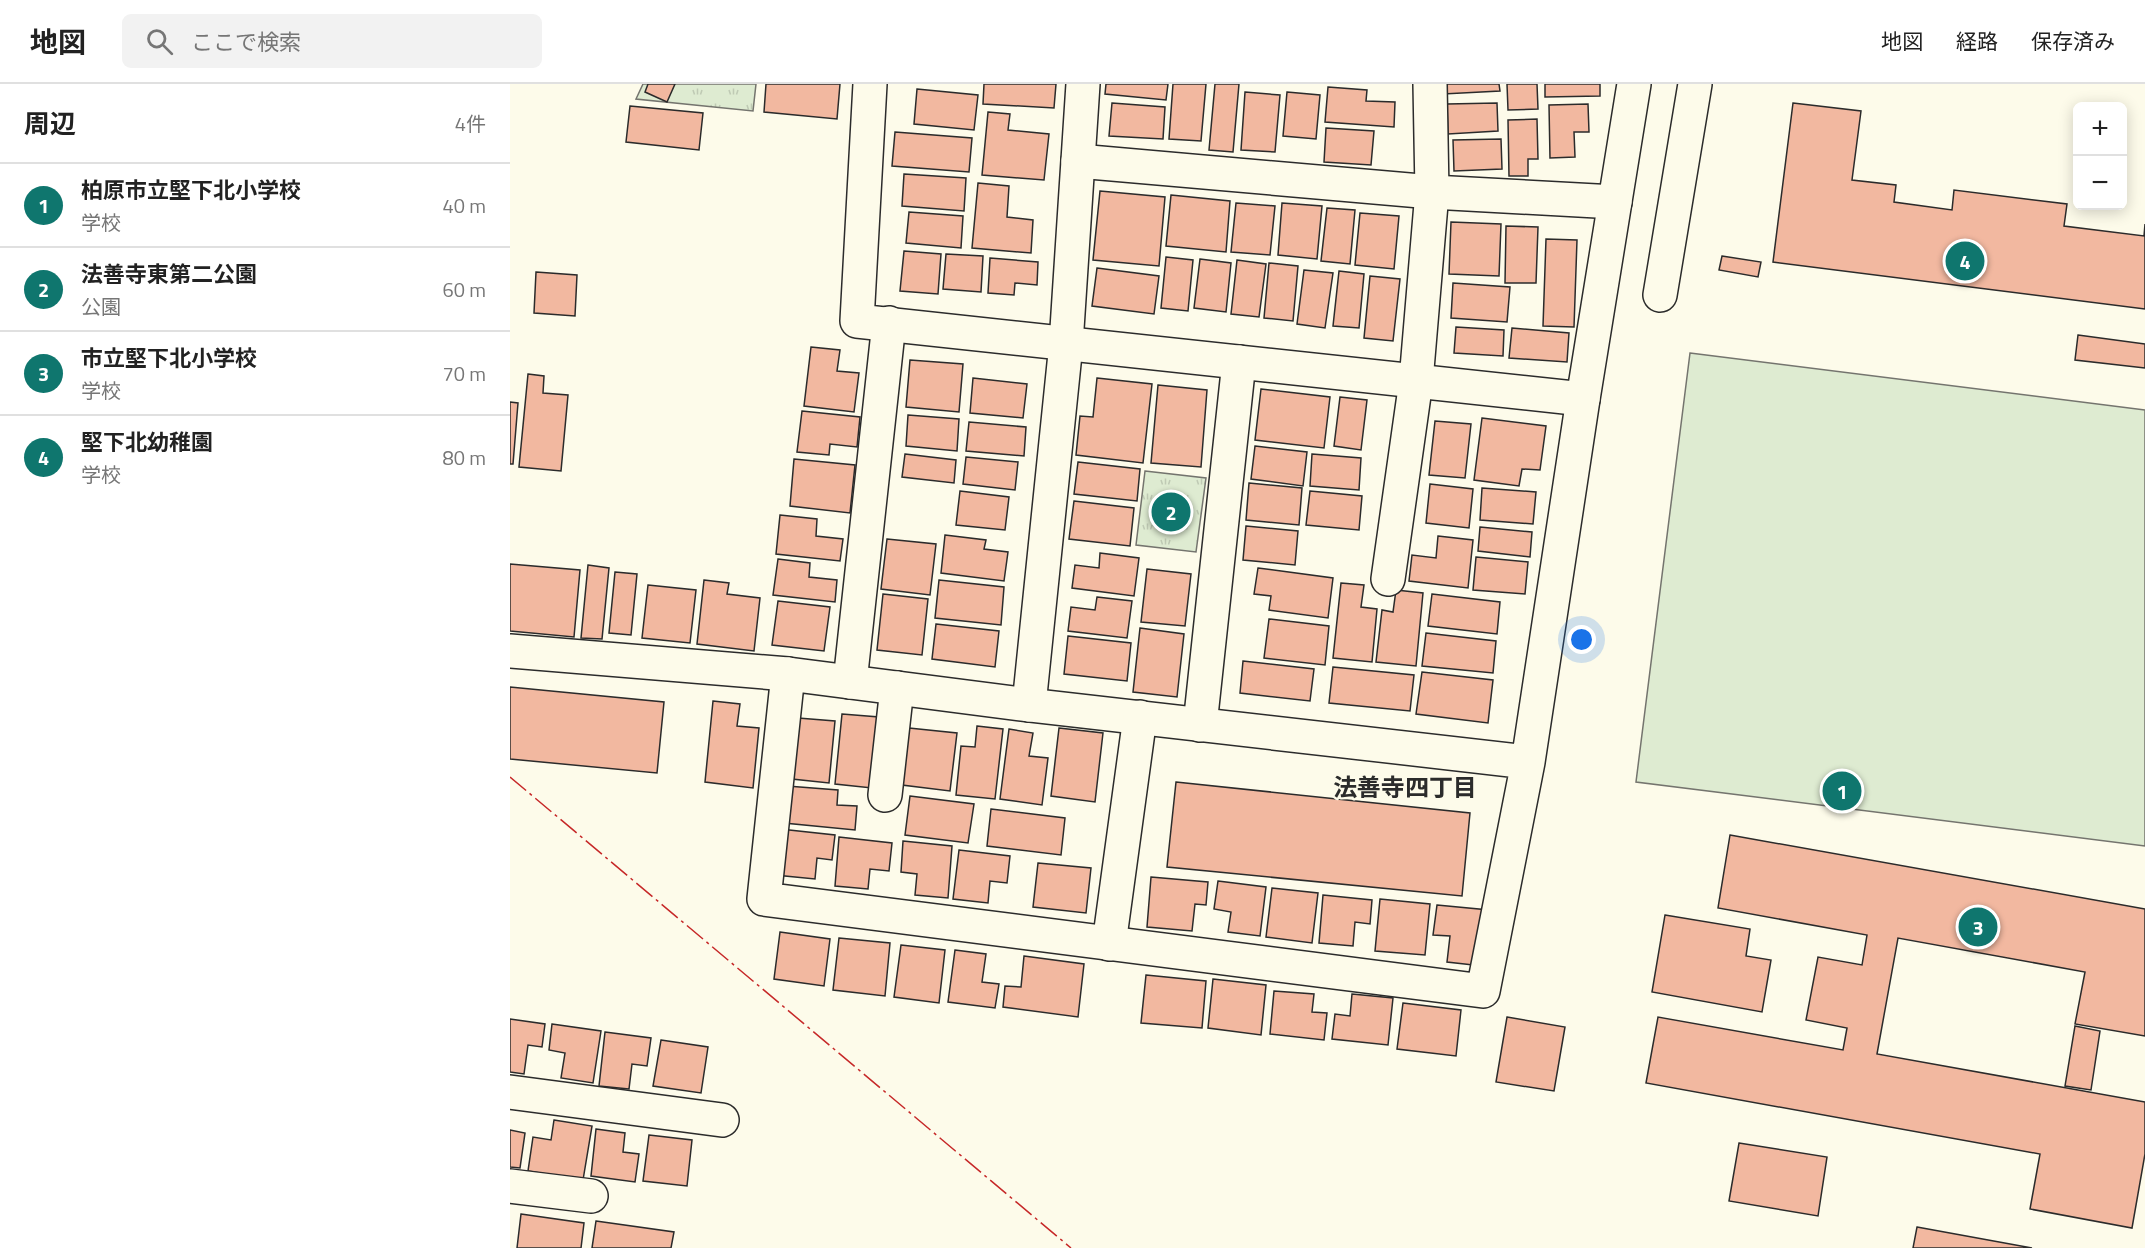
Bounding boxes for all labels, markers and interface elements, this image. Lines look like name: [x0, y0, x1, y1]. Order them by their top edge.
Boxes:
search box: [122, 14, 542, 68]
text: 地図: [30, 20, 86, 63]
icon: search: [143, 25, 176, 58]
text: ここで検索: [191, 25, 301, 59]
text: 地図: [1881, 25, 1923, 57]
text: 経路: [1956, 25, 1998, 57]
text: 保存済み: [2031, 25, 2115, 57]
map controls: [2073, 102, 2127, 210]
button: +: [2073, 102, 2127, 156]
text: 周辺: [24, 104, 76, 143]
text: 4件: [455, 108, 486, 139]
button: −: [2073, 156, 2127, 210]
text: 柏原市立堅下北小学校: [81, 173, 301, 207]
text: 1: [38, 190, 49, 221]
text: 40 m: [442, 190, 486, 221]
text: 学校: [81, 207, 121, 238]
pin: 4: [1946, 238, 1984, 284]
text: 法善寺東第二公園: [81, 257, 257, 291]
text: 2: [38, 274, 49, 305]
text: 60 m: [442, 274, 486, 305]
text: 公園: [81, 291, 121, 322]
text: 市立堅下北小学校: [81, 341, 257, 375]
text: 3: [38, 358, 49, 389]
text: 70 m: [442, 358, 486, 389]
text: 学校: [81, 375, 121, 406]
text: 堅下北幼稚園: [81, 425, 213, 459]
text: 4: [38, 442, 49, 473]
text: 80 m: [442, 442, 486, 473]
text: 学校: [81, 459, 121, 490]
pin: 2: [1152, 490, 1190, 534]
your location: [1567, 625, 1596, 654]
pin: 1: [1822, 768, 1862, 814]
district label: 法善寺四丁目: [1333, 769, 1477, 805]
pin: 3: [1958, 904, 1998, 950]

